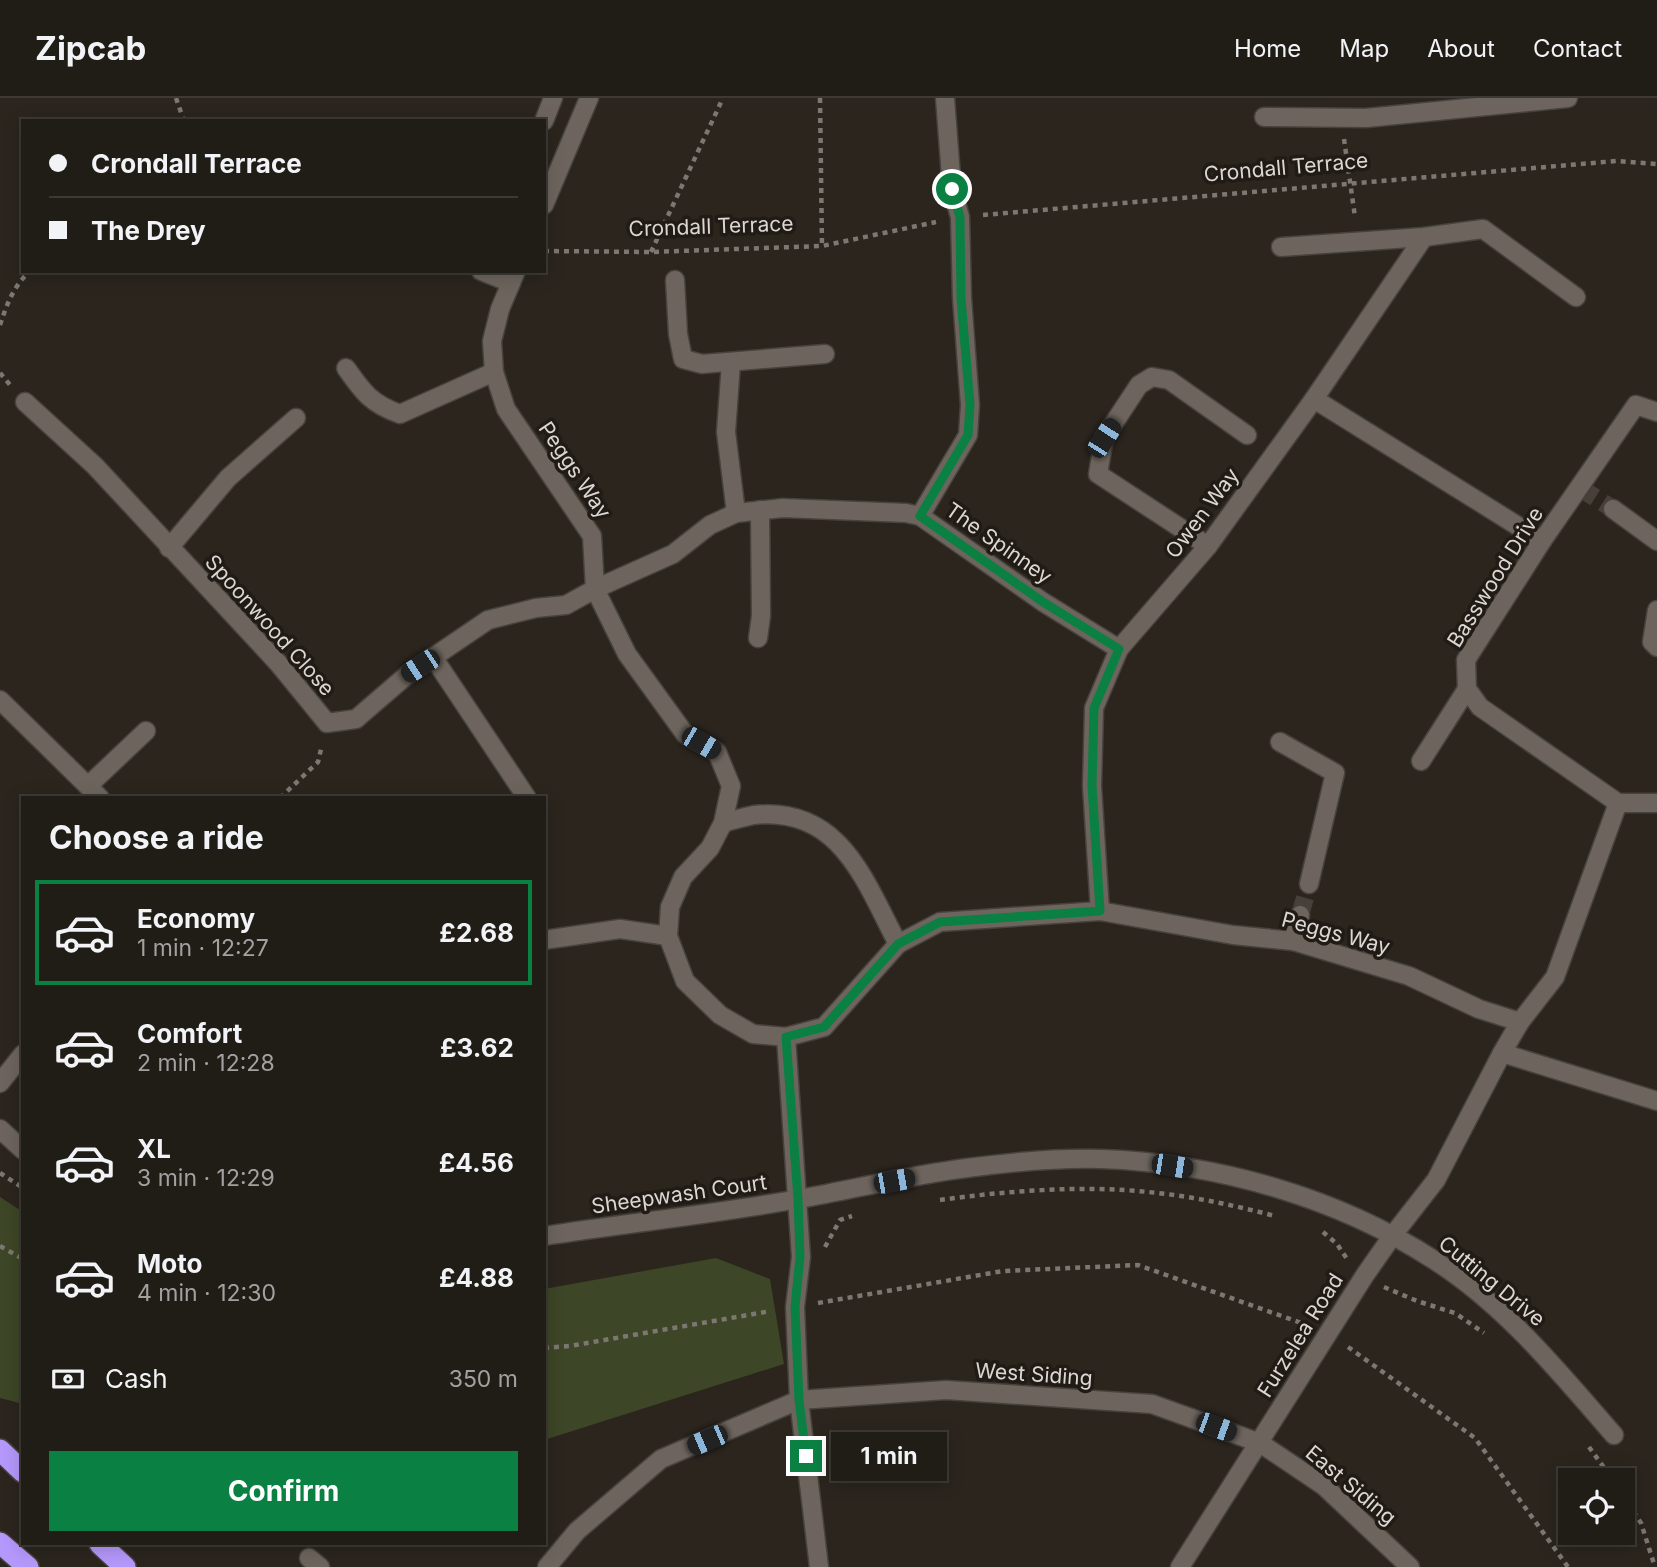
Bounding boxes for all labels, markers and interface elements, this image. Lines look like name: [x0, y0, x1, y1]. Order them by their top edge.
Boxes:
text: Zipcab: [35, 28, 146, 68]
text: Home: [1234, 34, 1301, 63]
text: Map: [1339, 34, 1389, 63]
text: About: [1427, 34, 1495, 63]
text: Contact: [1533, 34, 1622, 63]
street label: Crondall Terrace: [1203, 147, 1369, 187]
text: Crondall Terrace: [91, 148, 302, 179]
route start: [936, 173, 968, 205]
street label: Crondall Terrace: [628, 211, 794, 241]
text: The Drey: [91, 215, 206, 246]
car: [1084, 415, 1125, 461]
street label: Peggs Way: [534, 417, 617, 523]
street label: Owen Way: [1160, 463, 1244, 563]
street label: The Spinney: [941, 497, 1057, 589]
street label: Basswood Drive: [1442, 502, 1548, 652]
street label: Spoonwood Close: [200, 549, 340, 701]
car: [397, 646, 444, 686]
car: [678, 723, 725, 763]
text: Choose a ride: [49, 818, 264, 857]
icon: car: [53, 901, 116, 964]
text: Economy: [137, 903, 255, 934]
street label: Peggs Way: [1279, 907, 1393, 960]
text: £2.68: [439, 917, 514, 948]
text: 1 min · 12:27: [137, 934, 269, 962]
icon: car: [53, 1016, 116, 1079]
text: Comfort: [137, 1018, 242, 1049]
text: £3.62: [440, 1032, 514, 1063]
text: 2 min · 12:28: [137, 1049, 275, 1077]
icon: car: [53, 1131, 116, 1194]
text: XL: [137, 1133, 171, 1164]
text: £4.56: [439, 1147, 514, 1178]
car: [1150, 1152, 1195, 1180]
text: 3 min · 12:29: [137, 1164, 275, 1192]
car: [872, 1167, 917, 1195]
street label: Sheepwash Court: [590, 1169, 768, 1219]
street label: Cutting Drive: [1434, 1231, 1550, 1331]
icon: car: [53, 1246, 116, 1309]
text: Moto: [137, 1248, 202, 1279]
text: £4.88: [439, 1262, 514, 1293]
street label: Furzelea Road: [1252, 1268, 1348, 1402]
text: 4 min · 12:30: [137, 1279, 276, 1307]
street label: West Siding: [975, 1357, 1093, 1391]
icon: cash: [49, 1360, 87, 1398]
text: Cash: [105, 1363, 168, 1394]
text: 350 m: [449, 1365, 518, 1393]
car: [1193, 1410, 1240, 1444]
car: [684, 1422, 731, 1458]
callout: 1 min: [830, 1432, 946, 1480]
route end: [790, 1440, 822, 1472]
street label: East Siding: [1301, 1440, 1401, 1530]
text: 1 min: [861, 1442, 917, 1470]
button: Confirm: [49, 1451, 518, 1531]
map controls: [1558, 1468, 1635, 1545]
button: locate: [1558, 1468, 1635, 1545]

